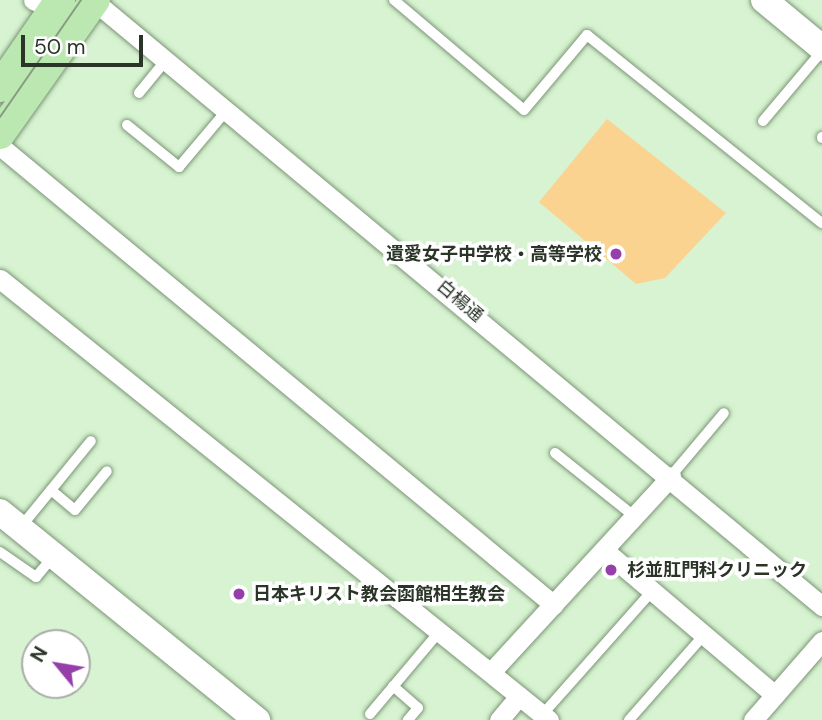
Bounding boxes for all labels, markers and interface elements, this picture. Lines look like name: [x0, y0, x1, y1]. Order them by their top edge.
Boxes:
scale bar: [24, 21, 147, 65]
text: 50 m: [34, 33, 85, 61]
place label: 遺愛女子中学校・高等学校: [386, 243, 602, 265]
marker: 遺愛女子中学校・高等学校: [608, 246, 624, 262]
street label: 白楊通: [432, 275, 488, 327]
place label: 杉並肛門科クリニック: [627, 559, 807, 581]
marker: 杉並肛門科クリニック: [601, 560, 621, 580]
place label: 日本キリスト教会函館相生教会: [253, 583, 505, 605]
marker: 日本キリスト教会函館相生教会: [231, 586, 247, 602]
north arrow: [21, 629, 91, 699]
text: N: [25, 642, 53, 667]

